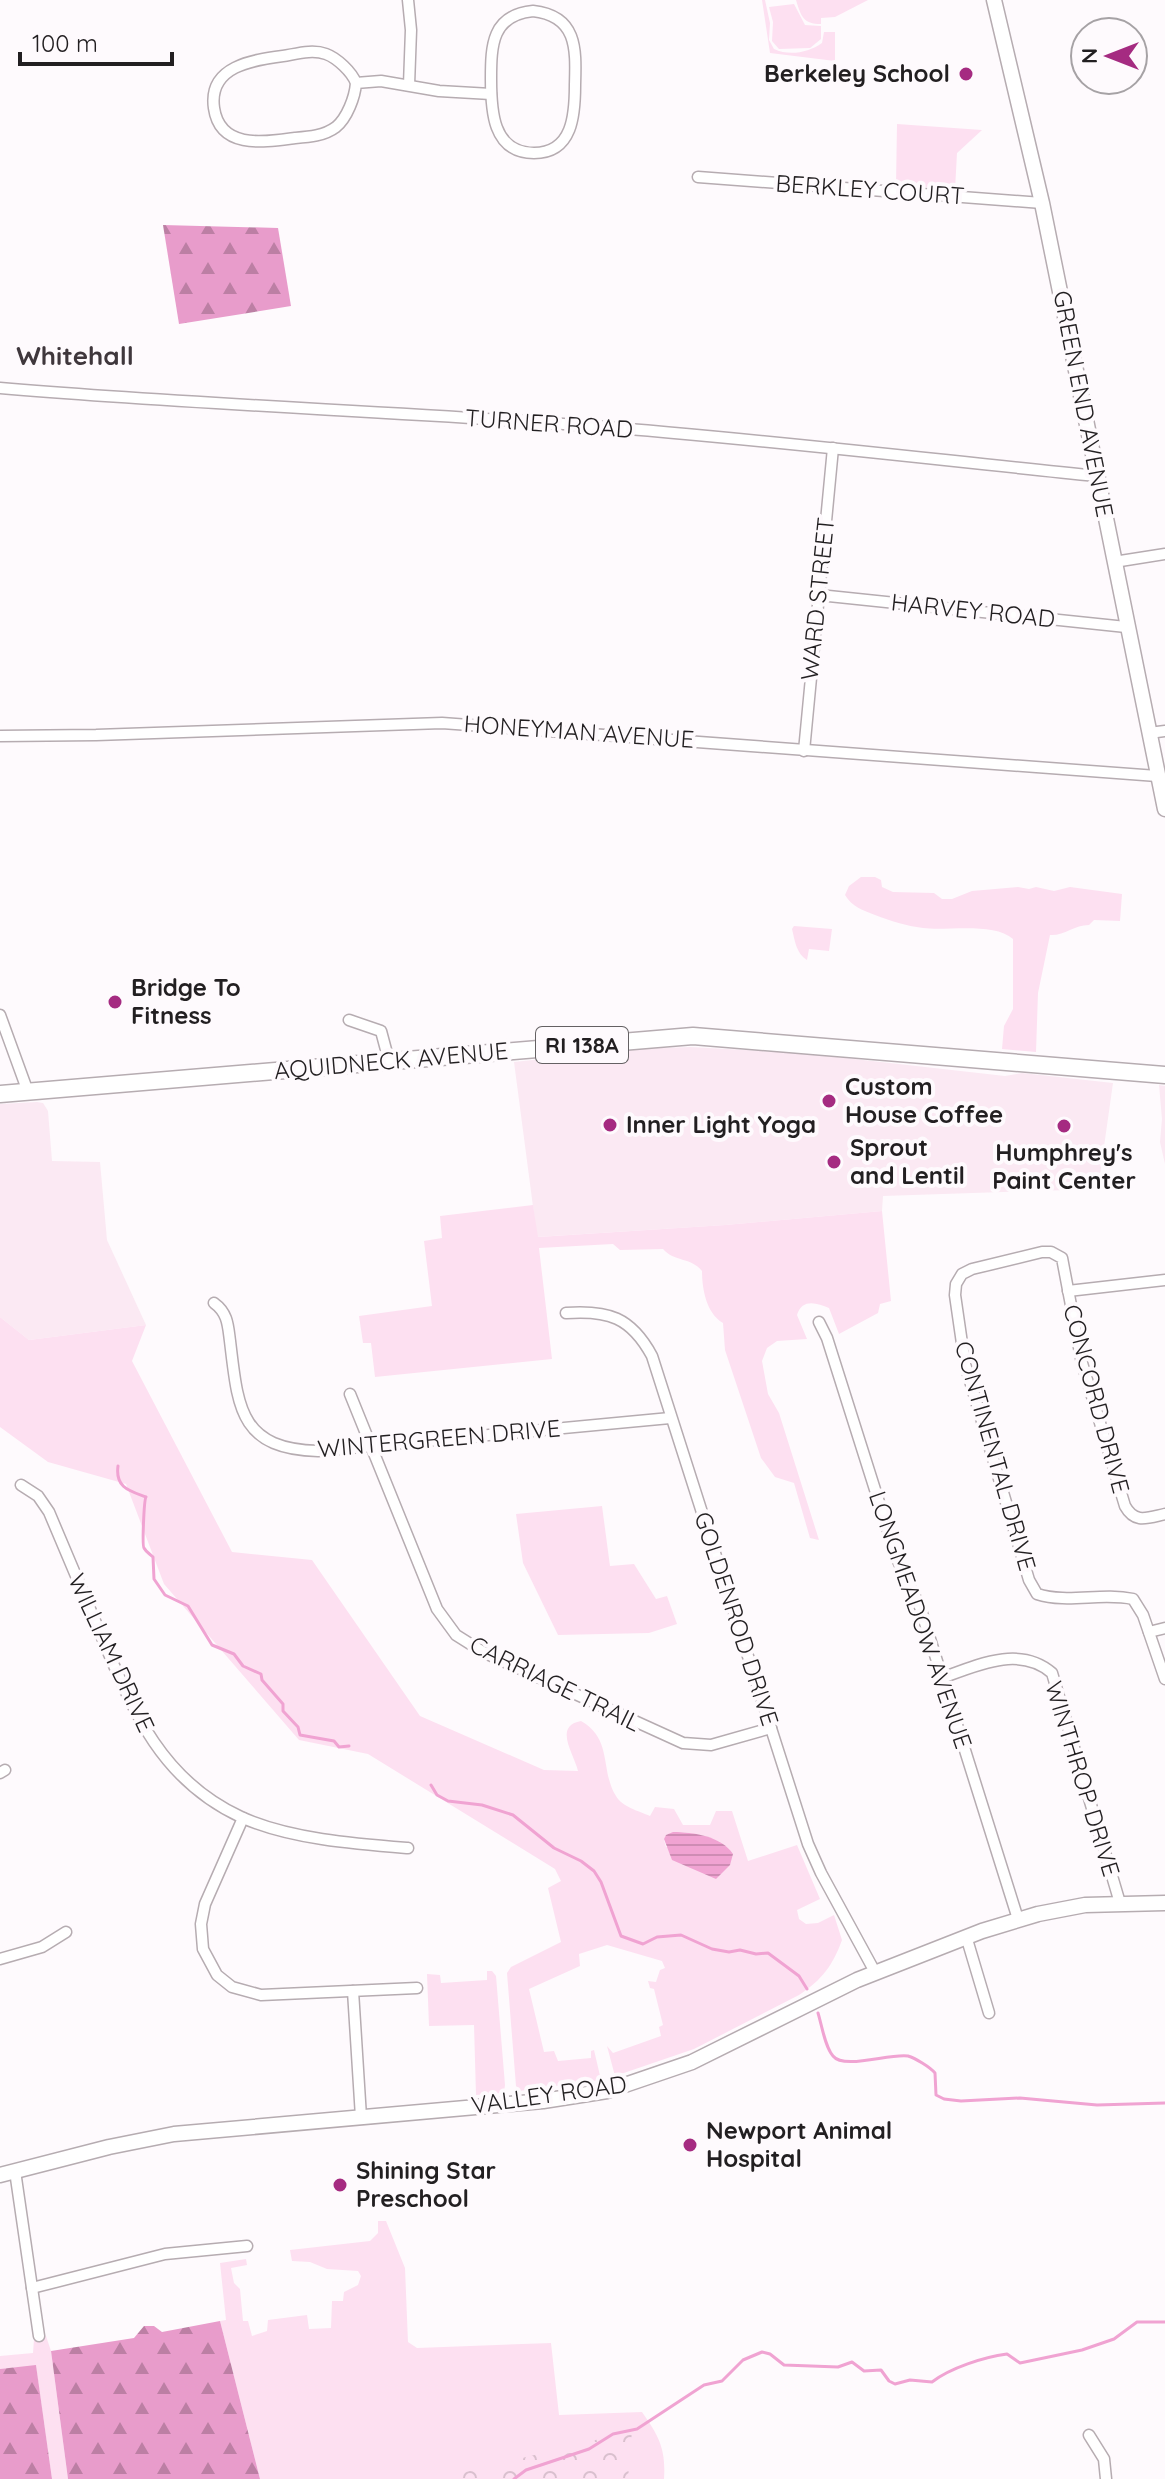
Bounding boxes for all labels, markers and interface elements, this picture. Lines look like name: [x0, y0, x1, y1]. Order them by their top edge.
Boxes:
scale bar: [20, 16, 172, 66]
north arrow: [1069, 16, 1149, 96]
text: 100 m: [32, 28, 98, 58]
text: N: [1075, 48, 1103, 64]
place label: Berkeley School: [764, 58, 950, 88]
marker: Berkeley School: [957, 65, 975, 83]
street label: BERKLEY COURT: [775, 167, 966, 211]
street label: GREEN END AVENUE: [1047, 288, 1121, 520]
district label: Whitehall: [16, 339, 134, 372]
street label: TURNER ROAD: [464, 402, 634, 444]
street label: WARD STREET: [794, 516, 840, 682]
street label: HARVEY ROAD: [889, 586, 1057, 634]
street label: HONEYMAN AVENUE: [463, 708, 695, 754]
place label: Bridge To Fitness: [131, 972, 241, 1030]
marker: Bridge To Fitness: [106, 993, 124, 1011]
road number: RI 138A: [536, 1027, 628, 1063]
street label: AQUIDNECK AVENUE: [273, 1035, 509, 1085]
place label: Custom House Coffee: [845, 1071, 1003, 1129]
marker: Custom House Coffee: [820, 1092, 838, 1110]
place label: Inner Light Yoga: [626, 1109, 816, 1139]
marker: Inner Light Yoga: [601, 1116, 619, 1134]
marker: Humphrey's Paint Center: [1055, 1117, 1073, 1135]
place label: Sprout and Lentil: [850, 1132, 965, 1190]
place label: Humphrey's Paint Center: [992, 1137, 1136, 1195]
marker: Sprout and Lentil: [825, 1153, 843, 1171]
street label: CONCORD DRIVE: [1057, 1301, 1137, 1497]
street label: CONTINENTAL DRIVE: [949, 1337, 1043, 1574]
street label: WINTERGREEN DRIVE: [316, 1412, 562, 1464]
street label: LONGMEADOW AVENUE: [863, 1487, 979, 1752]
street label: GOLDENROD DRIVE: [688, 1508, 786, 1729]
street label: WILLIAM DRIVE: [62, 1568, 162, 1737]
street label: CARRIAGE TRAIL: [465, 1629, 646, 1738]
street label: WINTHROP DRIVE: [1039, 1678, 1127, 1880]
street label: VALLEY ROAD: [469, 2068, 629, 2120]
place label: Newport Animal Hospital: [706, 2115, 892, 2173]
marker: Newport Animal Hospital: [681, 2136, 699, 2154]
place label: Shining Star Preschool: [356, 2155, 496, 2213]
marker: Shining Star Preschool: [331, 2176, 349, 2194]

